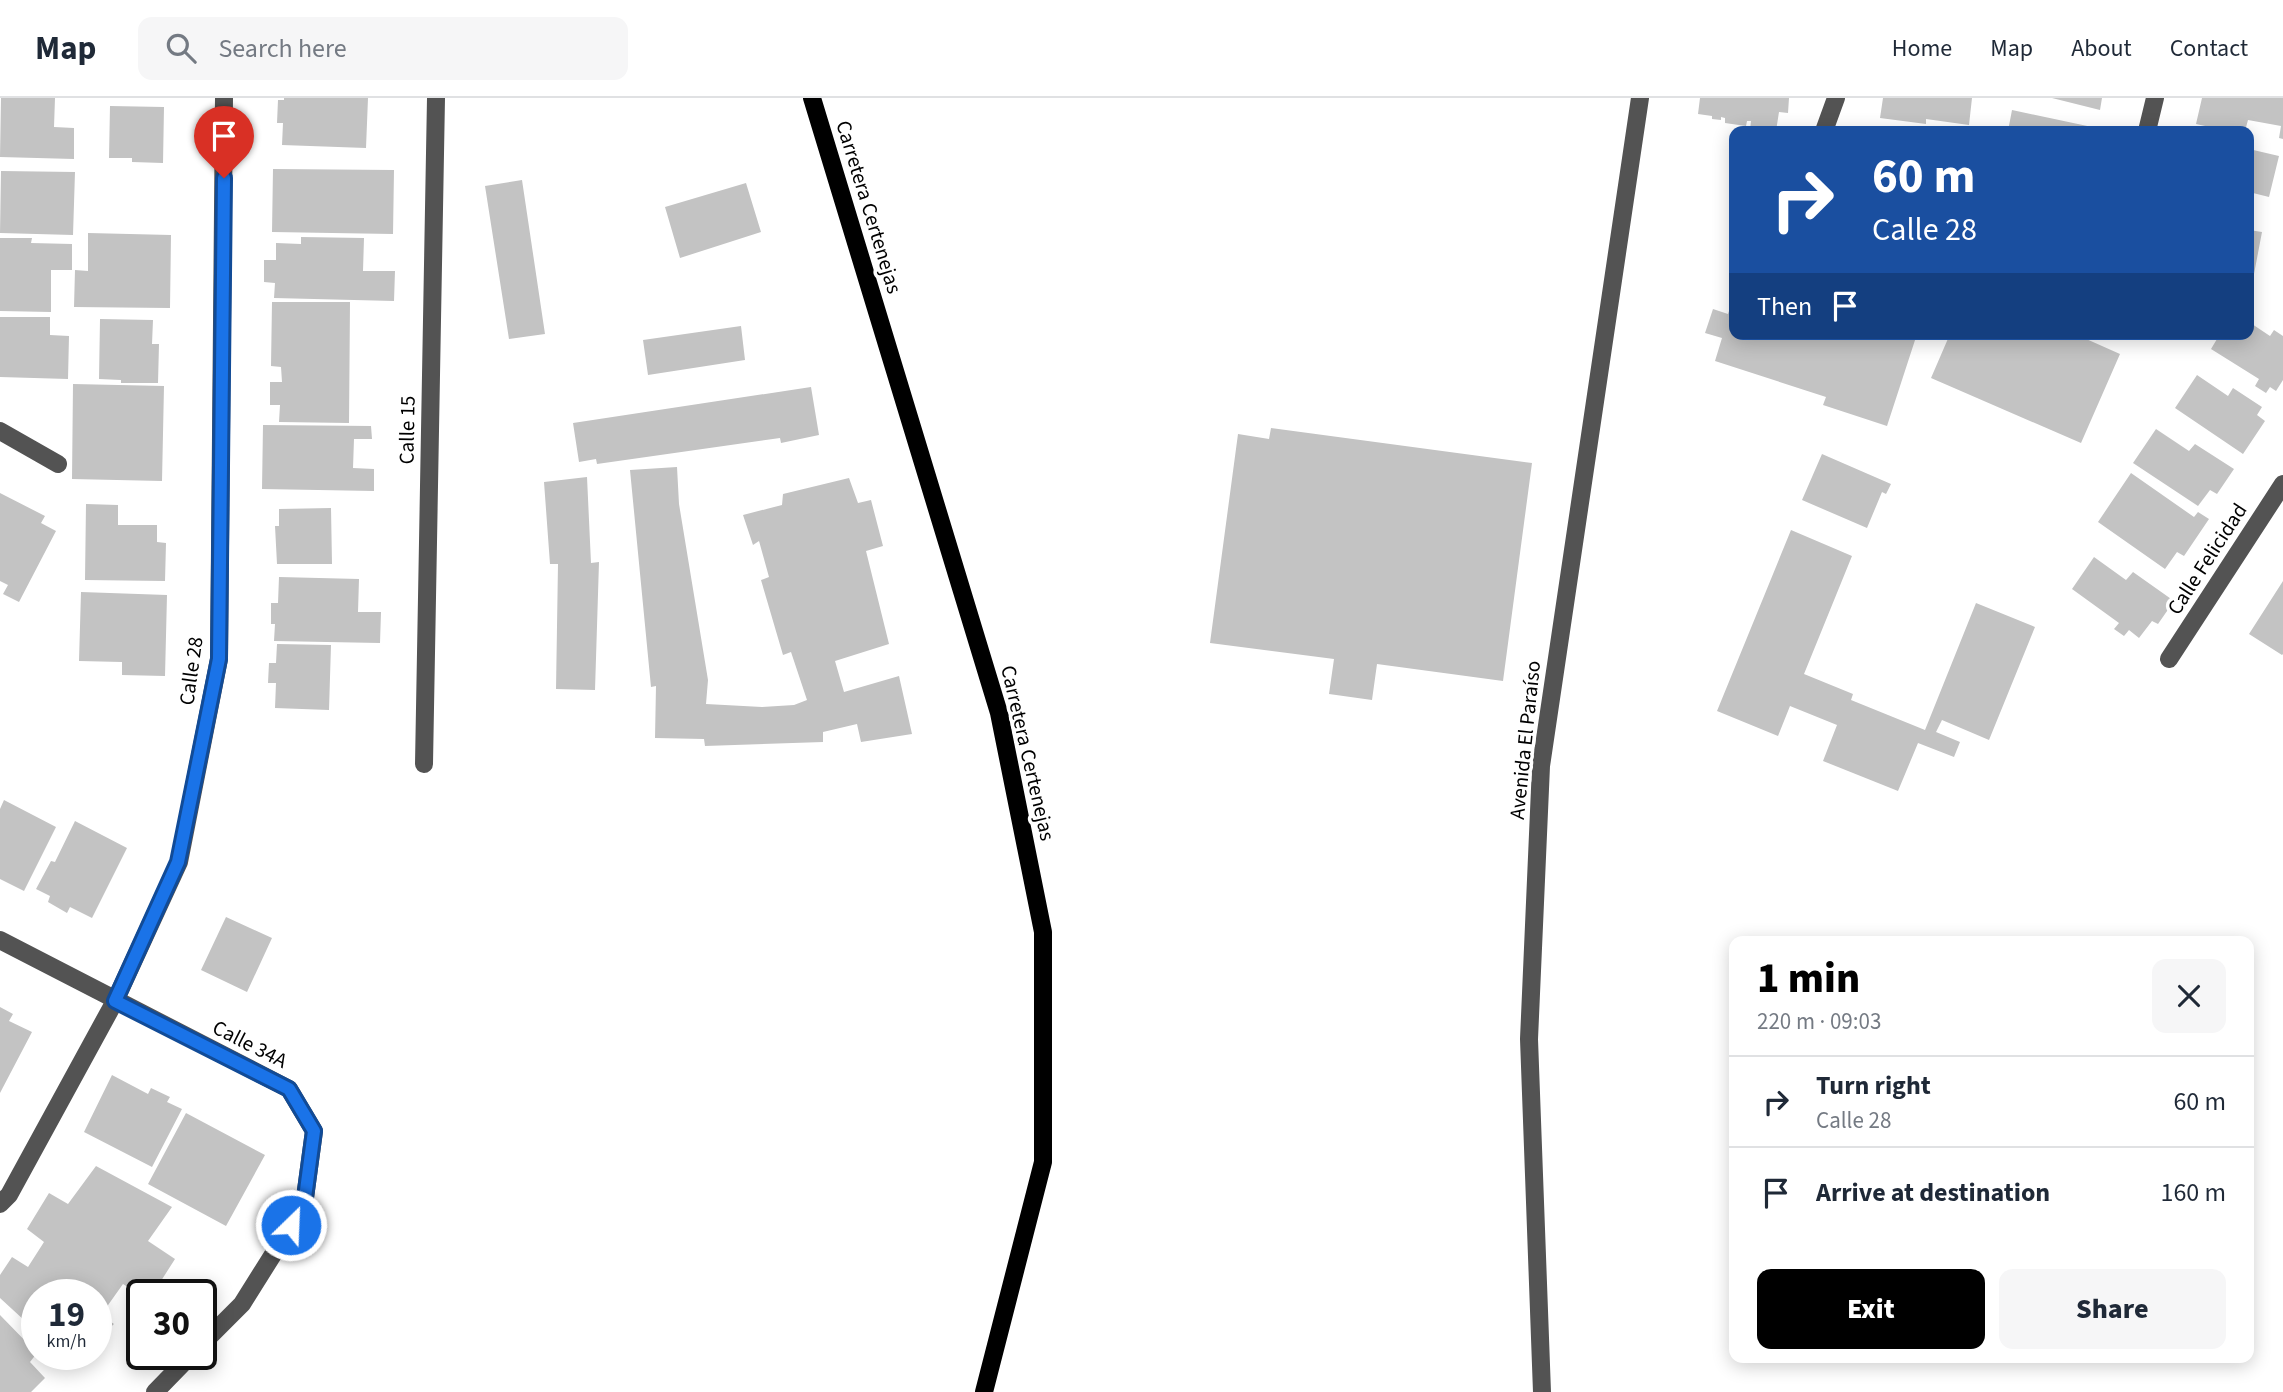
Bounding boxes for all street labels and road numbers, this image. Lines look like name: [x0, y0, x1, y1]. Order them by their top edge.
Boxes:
street label: Carretera Certenejas: [828, 117, 910, 297]
street label: Calle 15: [391, 395, 423, 465]
street label: Calle Felicidad: [2160, 497, 2254, 621]
street label: Calle 28: [171, 635, 211, 707]
street label: Avenida El Paraíso: [1502, 659, 1548, 821]
street label: Carretera Certenejas: [993, 662, 1063, 844]
street label: Calle 34A: [207, 1012, 293, 1076]

